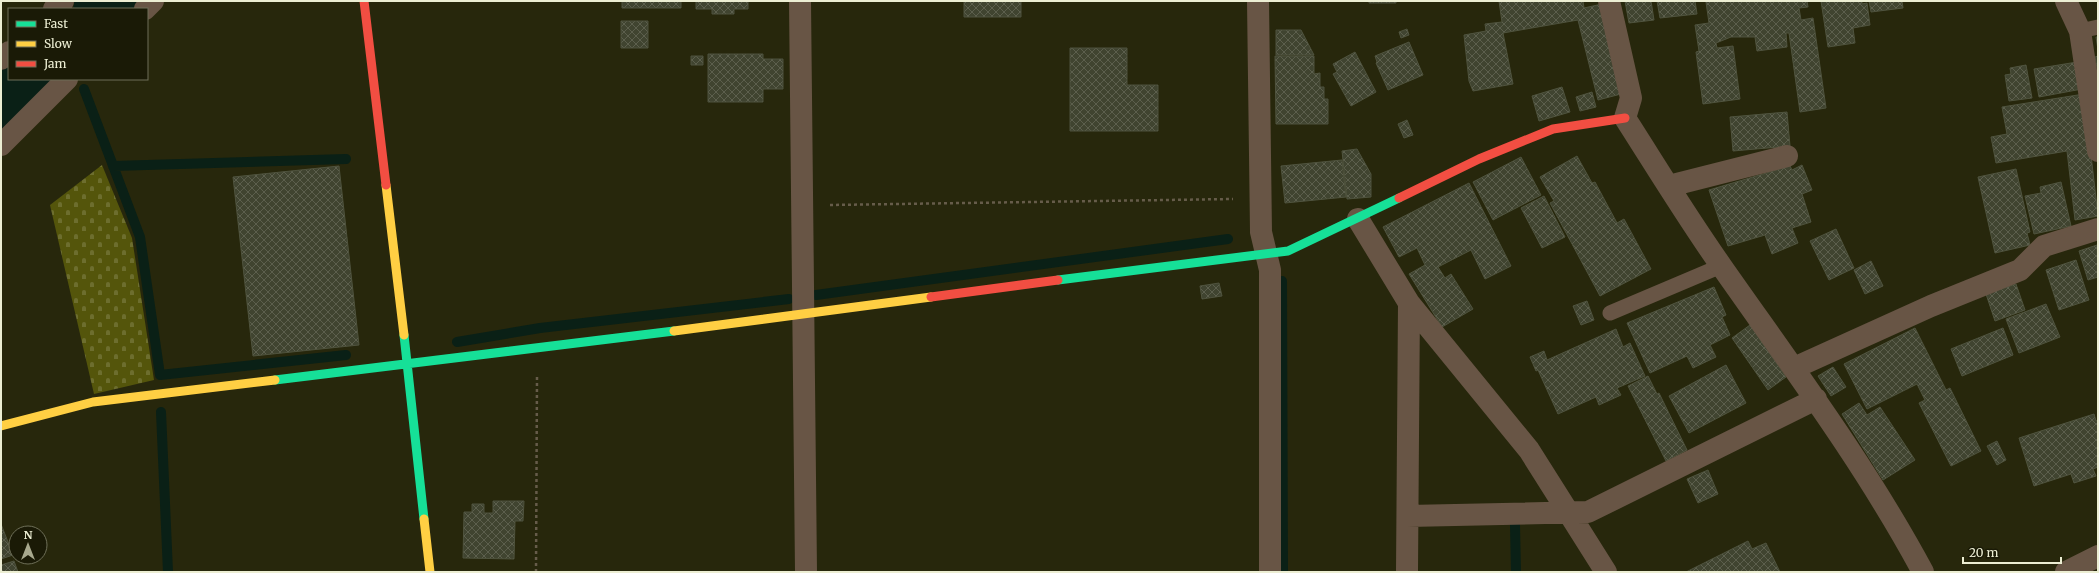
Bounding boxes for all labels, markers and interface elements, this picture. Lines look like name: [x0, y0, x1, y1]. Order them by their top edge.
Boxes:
legend: [8, 8, 148, 80]
text: Fast: [44, 16, 68, 31]
text: Slow: [44, 36, 73, 51]
text: Jam: [43, 56, 67, 71]
north arrow: [8, 525, 48, 565]
text: N: [24, 528, 33, 542]
scale bar: [1963, 539, 2061, 565]
text: 20 m: [1969, 545, 1998, 560]

